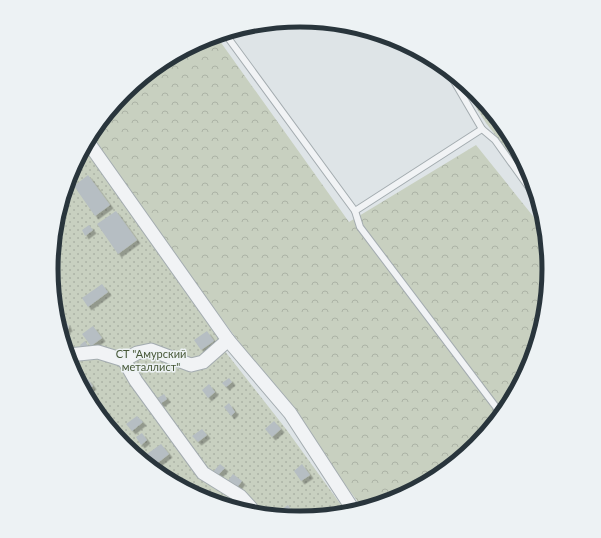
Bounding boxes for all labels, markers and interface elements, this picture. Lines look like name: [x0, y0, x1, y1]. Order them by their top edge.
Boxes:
park label: СТ "Амурский металлист": [116, 347, 186, 373]

